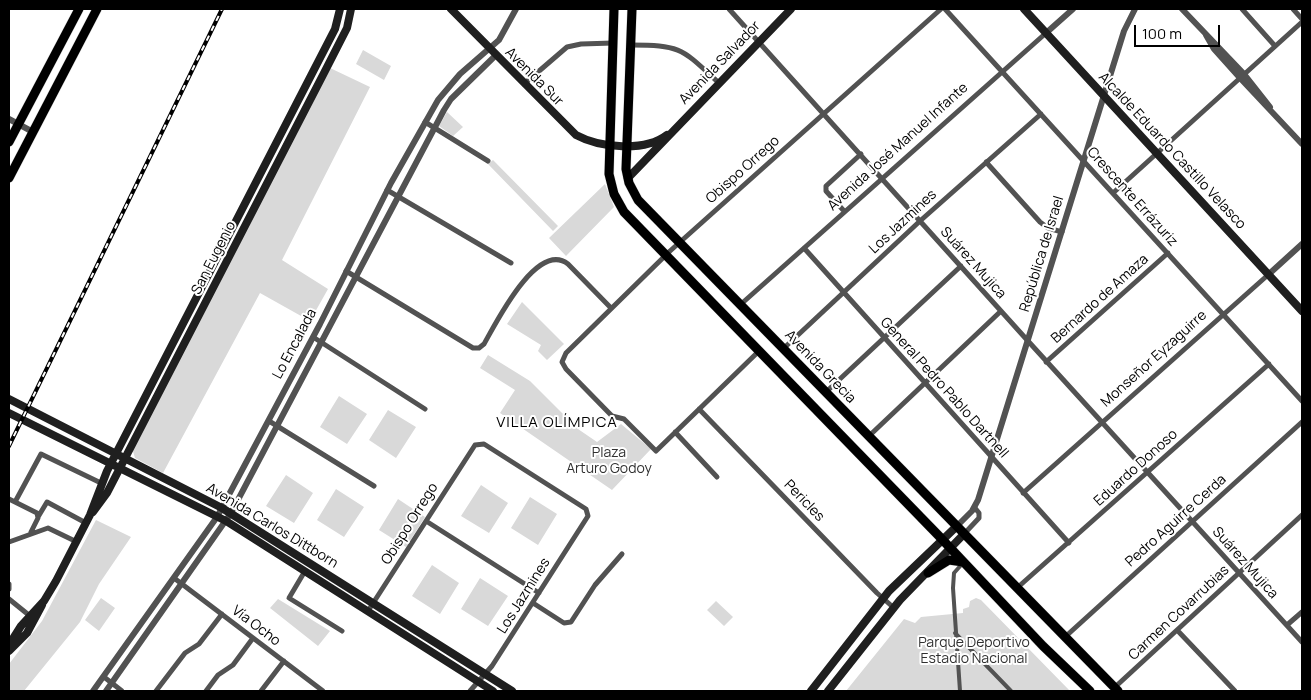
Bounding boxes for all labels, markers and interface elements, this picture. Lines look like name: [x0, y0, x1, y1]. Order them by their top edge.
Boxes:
scale bar: [1136, 15, 1222, 47]
street label: Avenida Salvador: [676, 18, 764, 108]
text: 100 m: [1142, 23, 1182, 44]
street label: Avenida Sur: [501, 44, 567, 110]
street label: Alcalde Eduardo Castillo Velasco: [1095, 69, 1249, 233]
street label: Avenida José Manuel Infante: [824, 80, 972, 214]
street label: Obispo Orrego: [703, 133, 783, 207]
street label: Crescente Errázuriz: [1083, 144, 1181, 250]
street label: Los Jazmines: [866, 186, 940, 258]
street label: República de Israel: [1016, 194, 1068, 314]
street label: San Eugenio: [188, 219, 240, 297]
street label: Suárez Mujica: [937, 224, 1009, 302]
street label: Bernardo de Amaza: [1048, 251, 1152, 347]
street label: Lo Encalada: [269, 306, 321, 382]
street label: Monseñor Eyzaguirre: [1098, 307, 1210, 411]
street label: General Pedro Pablo Dartnell: [876, 314, 1012, 462]
street label: Avenida Grecia: [781, 327, 859, 407]
district label: VILLA OLÍMPICA: [495, 414, 619, 432]
street label: Eduardo Donoso: [1091, 426, 1181, 510]
park label: Plaza Arturo Godoy: [566, 445, 652, 478]
street label: Pedro Aguirre Cerda: [1122, 471, 1230, 571]
street label: Pericles: [780, 477, 828, 525]
street label: Avenida Carlos Dittborn: [203, 480, 341, 572]
street label: Obispo Orrego: [378, 480, 442, 568]
street label: Suárez Mujica: [1209, 524, 1281, 602]
street label: Los Jazmines: [494, 555, 554, 637]
street label: Carmen Covarrubias: [1125, 562, 1233, 664]
street label: Vía Ocho: [228, 602, 284, 650]
park label: Parque Deportivo Estadio Nacional: [918, 635, 1030, 668]

